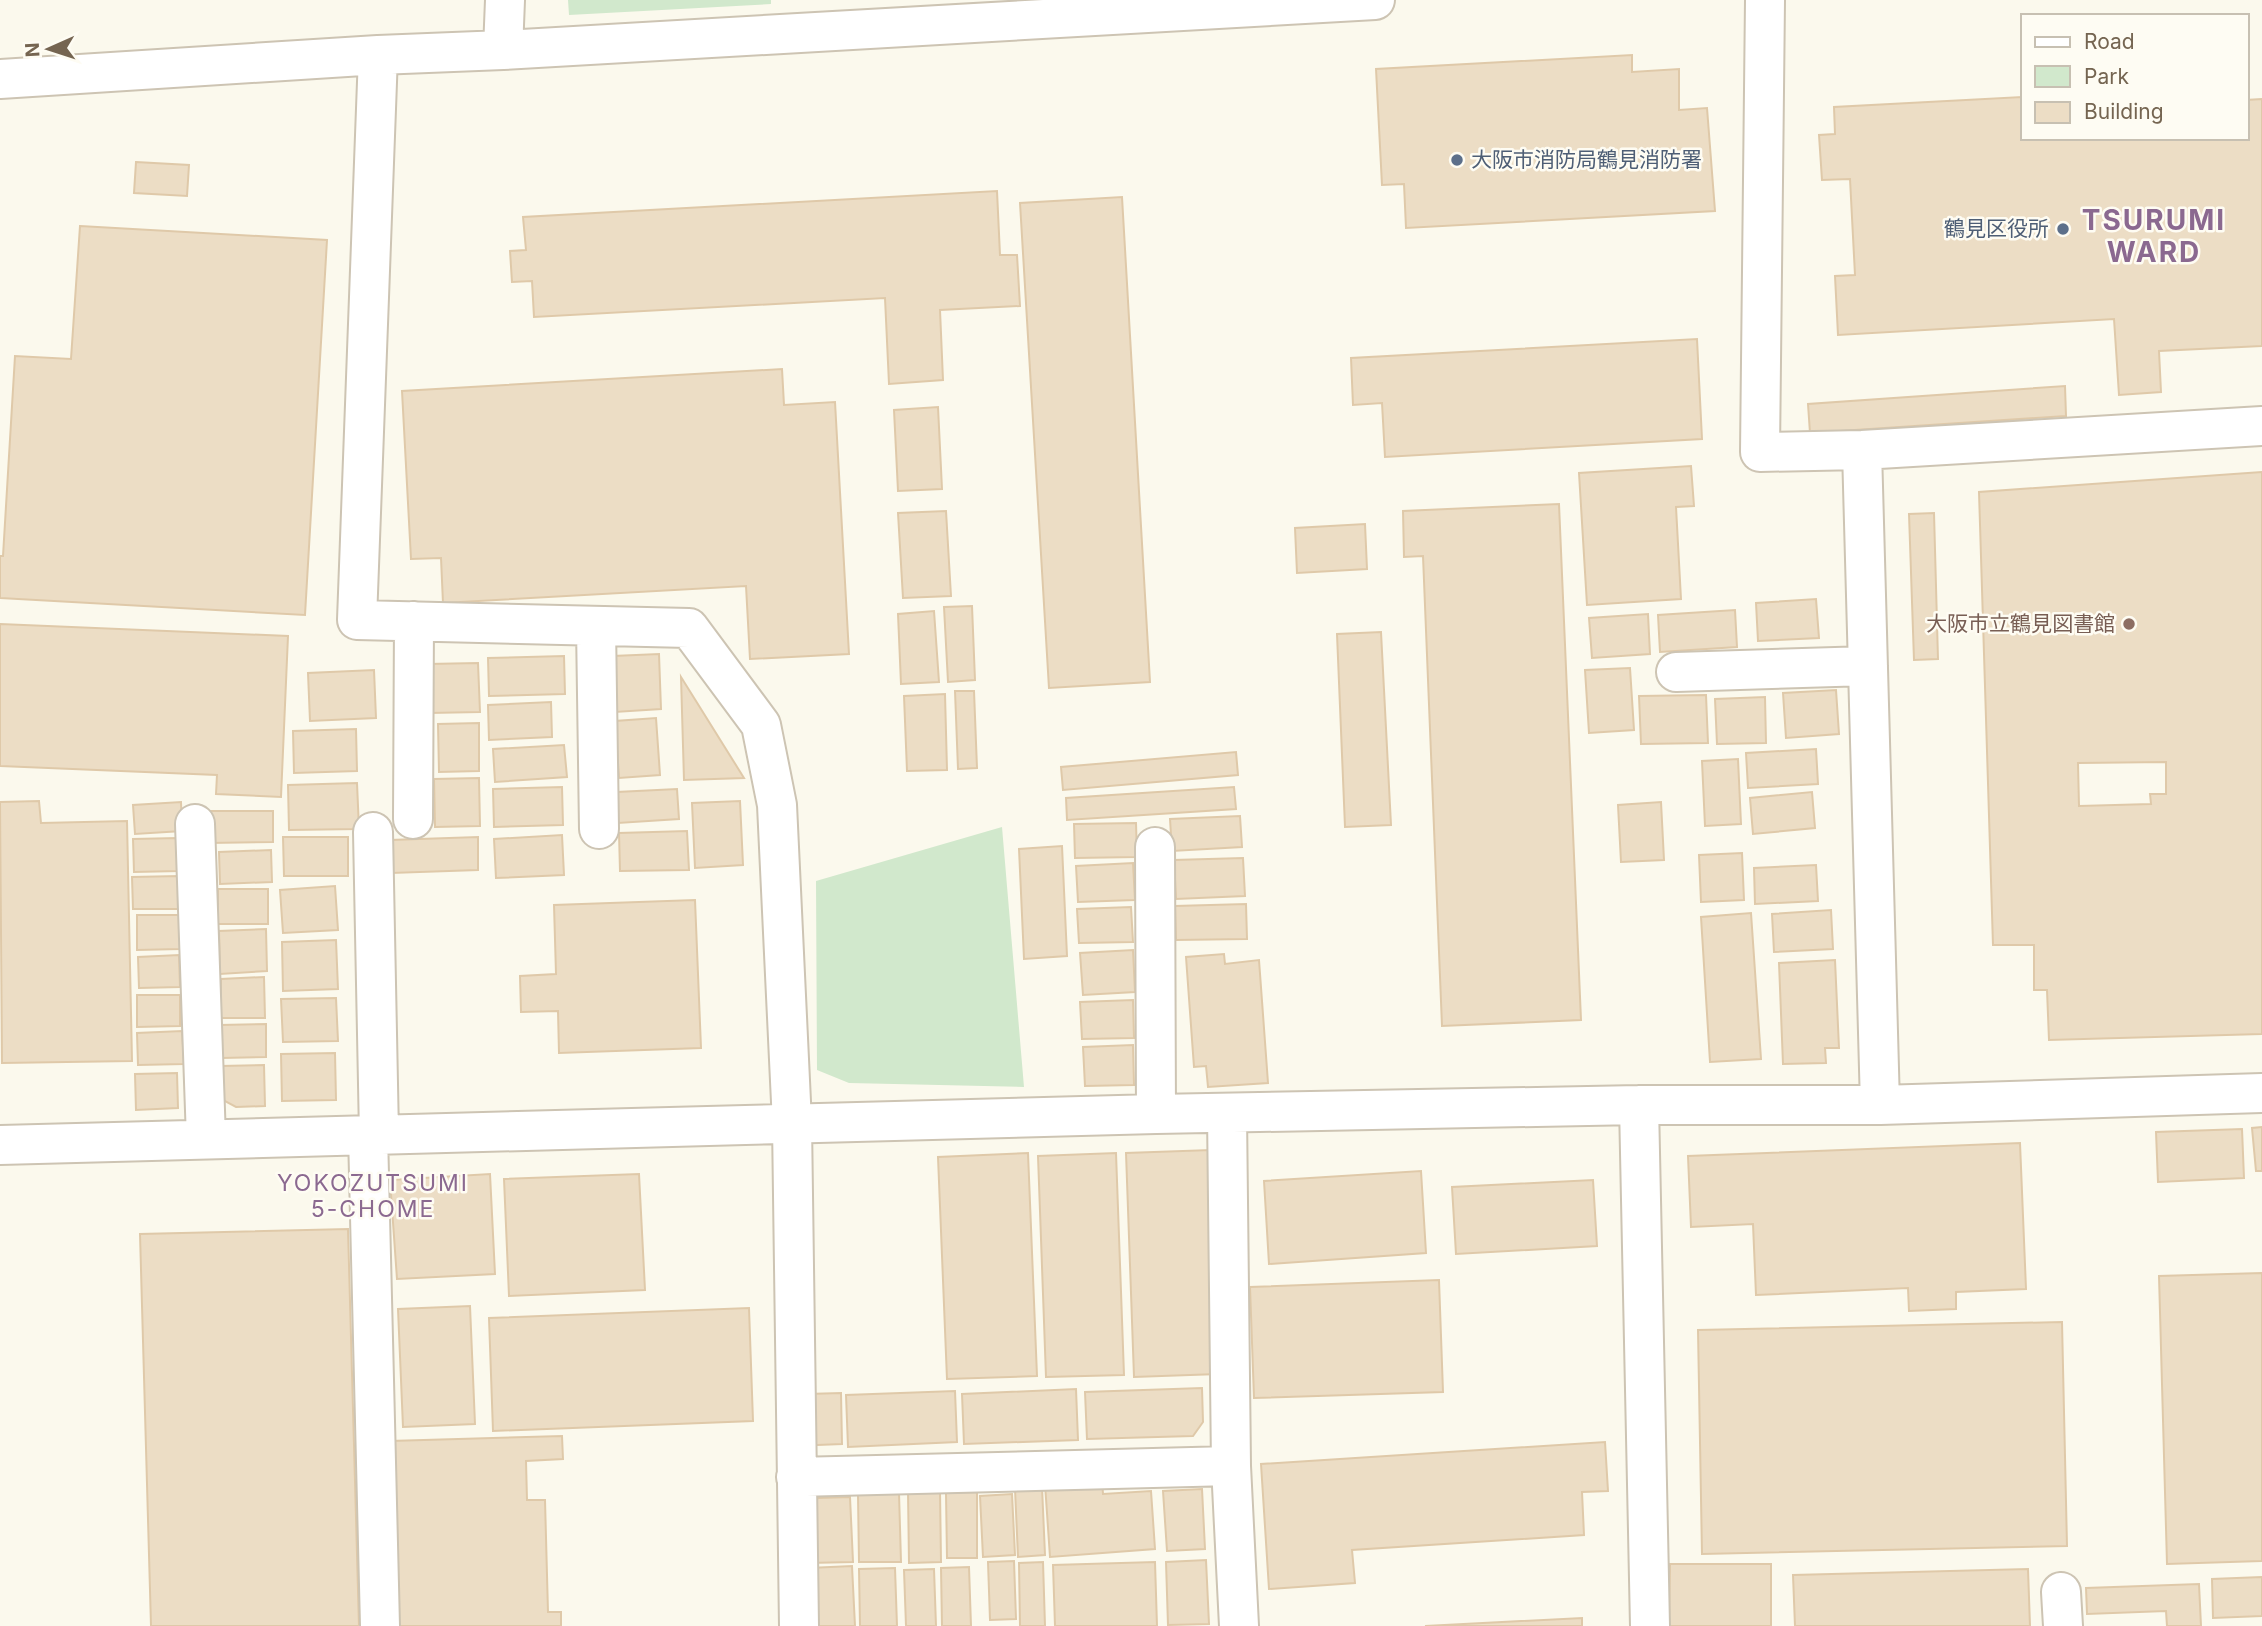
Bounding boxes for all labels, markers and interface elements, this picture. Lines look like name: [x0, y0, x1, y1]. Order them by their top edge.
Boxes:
north arrow: [14, 14, 84, 84]
legend: [2021, 14, 2248, 140]
text: Road: [2084, 29, 2135, 54]
text: N: [21, 42, 44, 58]
text: Park: [2084, 64, 2129, 89]
text: Building: [2084, 99, 2164, 124]
place label: 大阪市消防局鶴見消防署: [1471, 147, 1702, 172]
marker: 大阪市消防局鶴見消防署: [1449, 152, 1465, 168]
district label: TSURUMI WARD: [2082, 203, 2226, 269]
place label: 鶴見区役所: [1944, 216, 2049, 241]
marker: 鶴見区役所: [2055, 221, 2071, 237]
place label: 大阪市立鶴見図書館: [1926, 611, 2115, 636]
marker: 大阪市立鶴見図書館: [2121, 616, 2137, 632]
district label: YOKOZUTSUMI 5-CHOME: [277, 1169, 469, 1223]

